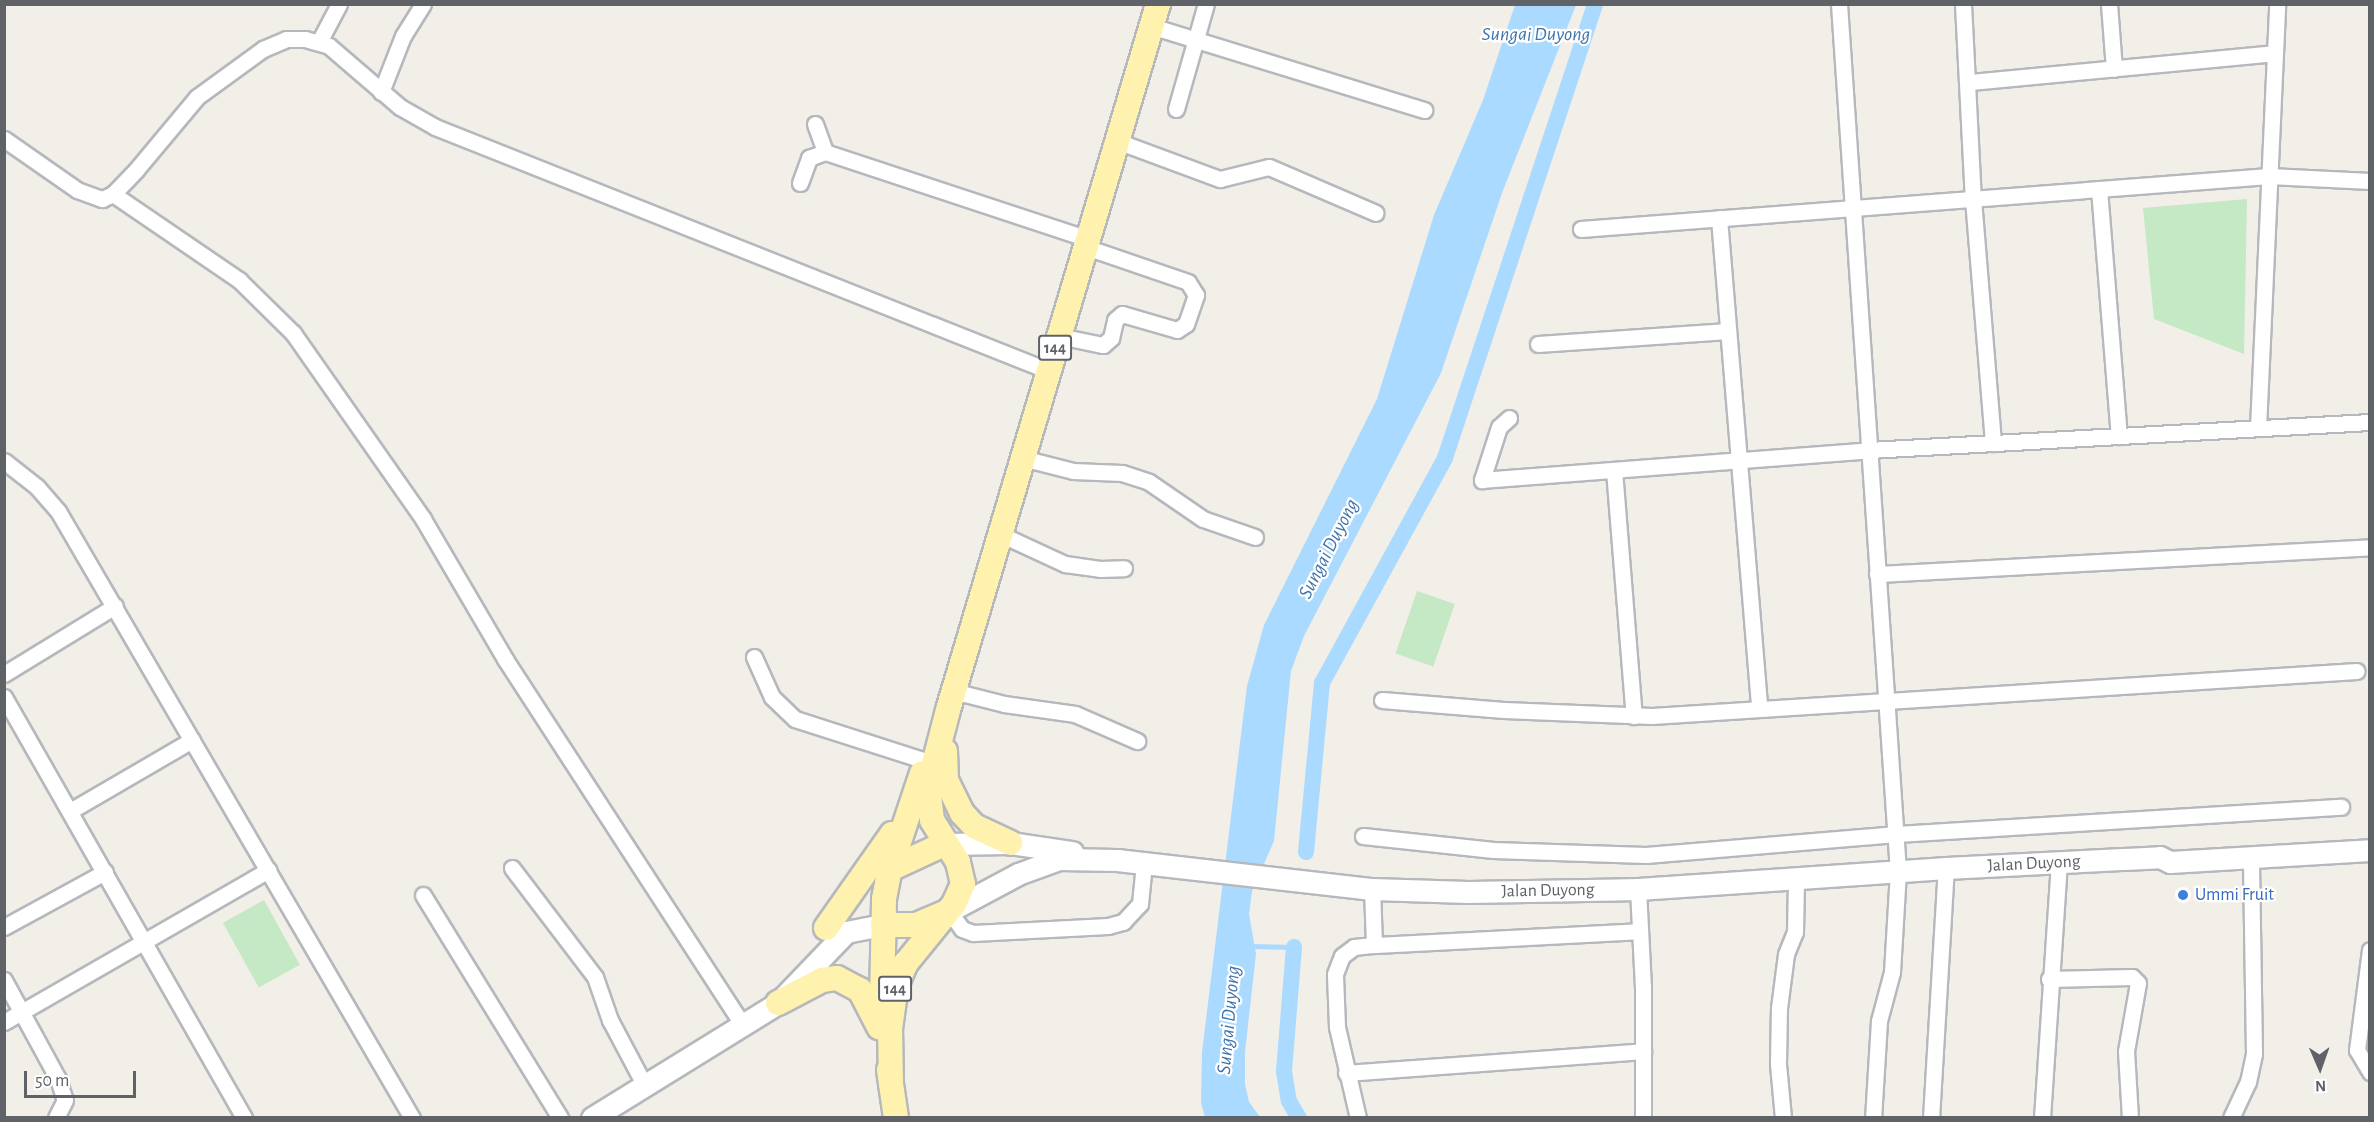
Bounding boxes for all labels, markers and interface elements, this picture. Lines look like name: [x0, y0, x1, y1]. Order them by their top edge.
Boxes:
water label: Sungai Duyong: [1482, 22, 1590, 46]
road number: 144: [1037, 335, 1073, 361]
water label: Sungai Duyong: [1294, 495, 1364, 603]
street label: Jalan Duyong: [1987, 851, 2081, 877]
street label: Jalan Duyong: [1501, 879, 1595, 903]
place label: Ummi Fruit: [2195, 884, 2274, 906]
marker: Ummi Fruit: [2176, 888, 2190, 902]
water label: Sungai Duyong: [1212, 965, 1246, 1075]
road number: 144: [877, 976, 913, 1002]
north arrow: [2290, 1038, 2350, 1098]
scale bar: [27, 1059, 140, 1097]
text: 50 m: [35, 1072, 69, 1090]
text: N: [2315, 1078, 2326, 1094]

